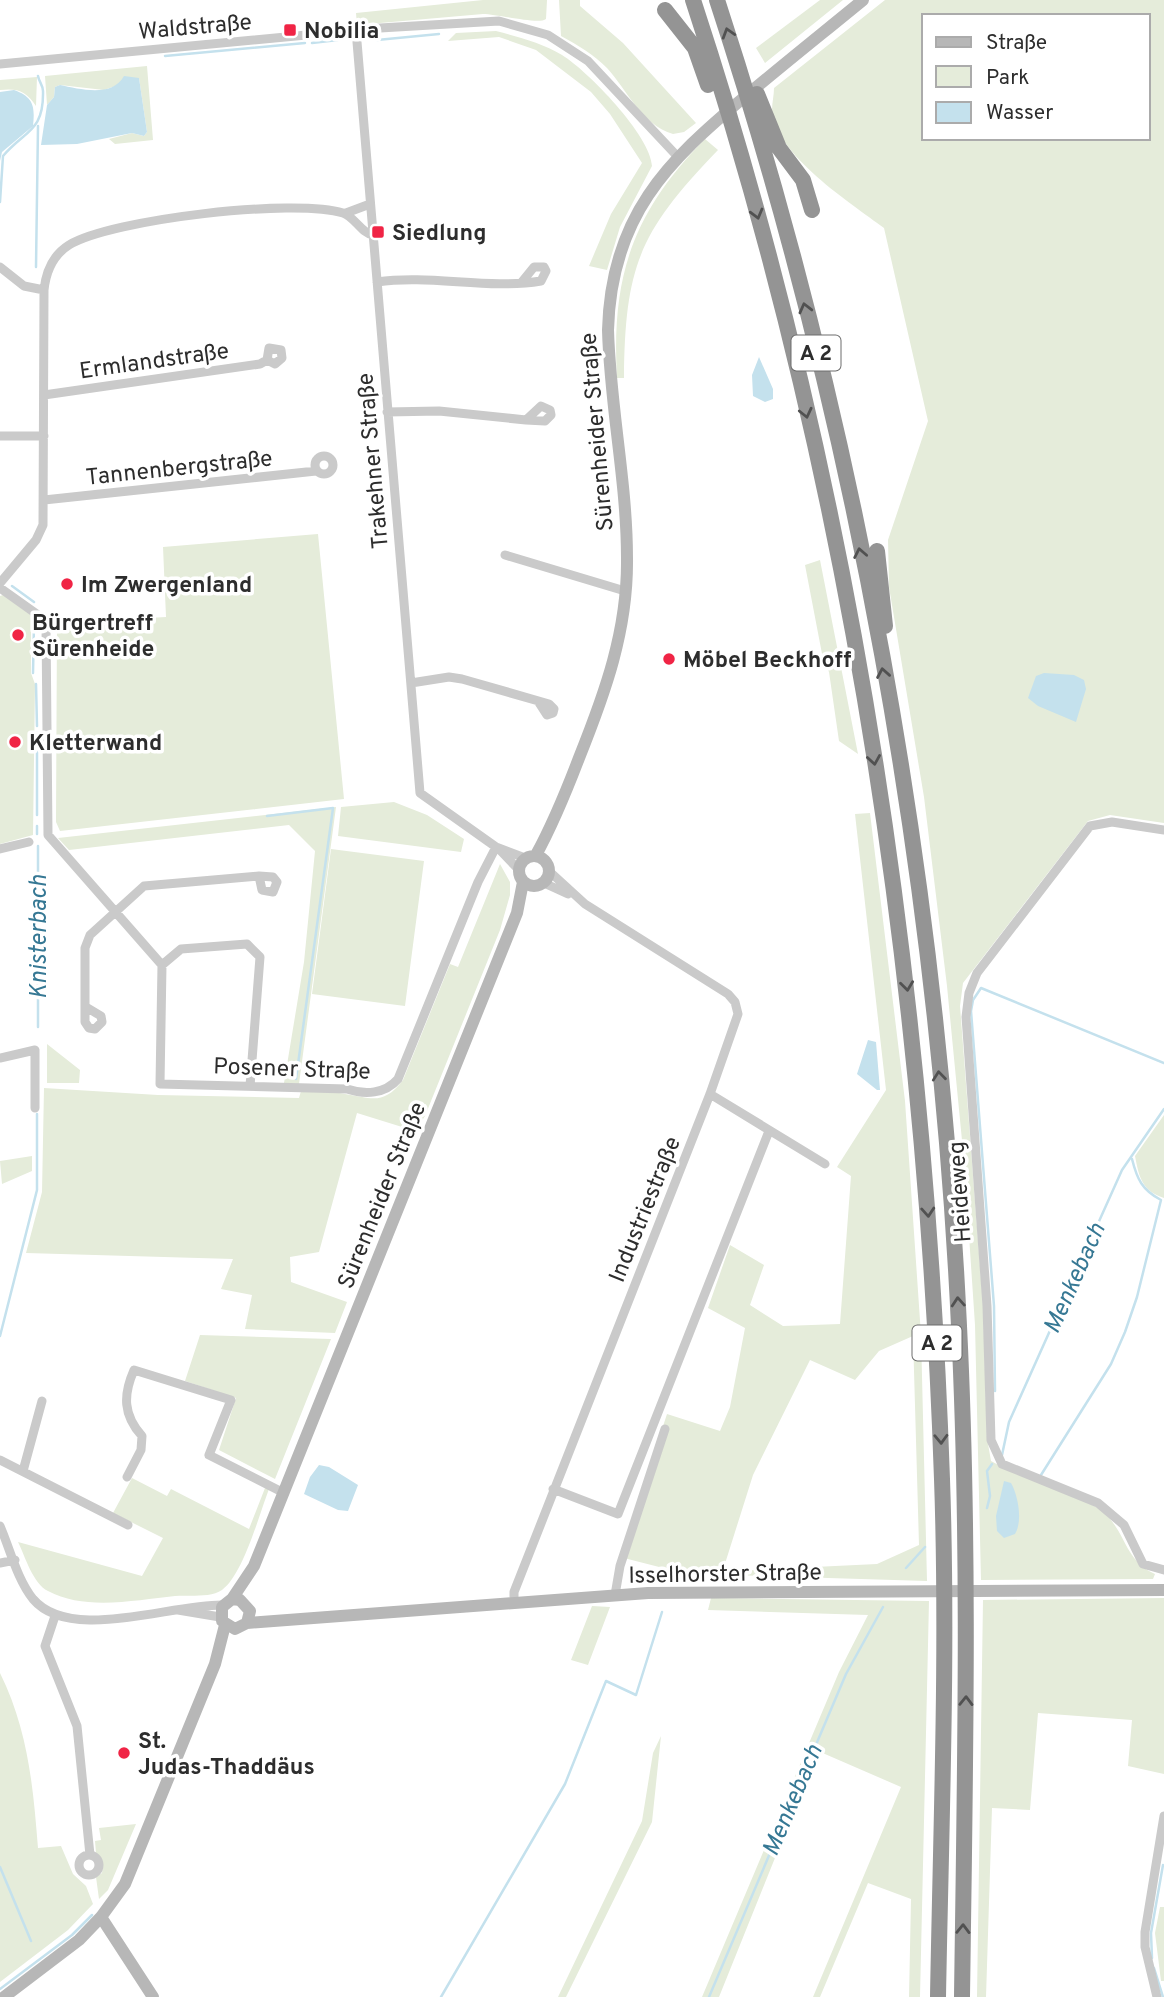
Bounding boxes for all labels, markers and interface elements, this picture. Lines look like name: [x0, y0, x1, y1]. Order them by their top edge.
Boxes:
street label: Waldstraße: [137, 9, 253, 48]
legend: [922, 14, 1150, 140]
place label: Nobilia: [304, 18, 379, 47]
marker: Nobilia: [282, 22, 298, 38]
one-way arrow: [721, 27, 736, 39]
text: Straße: [986, 30, 1047, 57]
text: Park: [986, 65, 1029, 92]
text: Wasser: [986, 100, 1053, 127]
one-way arrow: [748, 208, 763, 220]
place label: Siedlung: [392, 220, 486, 249]
marker: Siedlung: [370, 224, 386, 240]
one-way arrow: [799, 302, 813, 314]
street label: Sürenheider Straße: [575, 331, 622, 532]
road number: A 2: [792, 336, 840, 370]
street label: Ermlandstraße: [78, 338, 231, 387]
street label: Trakehner Straße: [352, 372, 397, 550]
one-way arrow: [798, 406, 812, 418]
street label: Tannenbergstraße: [84, 445, 274, 494]
one-way arrow: [854, 547, 869, 559]
place label: Im Zwergenland: [81, 572, 252, 601]
marker: Im Zwergenland: [59, 576, 75, 592]
place label: Bürgertreff Sürenheide: [32, 610, 154, 665]
marker: Bürgertreff Sürenheide: [10, 627, 26, 643]
place label: Möbel Beckhoff: [683, 647, 852, 676]
marker: Möbel Beckhoff: [661, 651, 677, 667]
one-way arrow: [877, 667, 892, 679]
place label: Kletterwand: [29, 730, 162, 759]
marker: Kletterwand: [7, 734, 23, 750]
one-way arrow: [866, 754, 881, 766]
water label: Knisterbach: [25, 875, 55, 999]
one-way arrow: [899, 980, 914, 991]
street label: Posener Straße: [213, 1053, 371, 1088]
one-way arrow: [932, 1070, 947, 1082]
street label: Sürenheider Straße: [333, 1098, 434, 1294]
street label: Industriestraße: [604, 1133, 689, 1287]
street label: Heideweg: [943, 1140, 979, 1243]
one-way arrow: [920, 1207, 935, 1218]
water label: Menkebach: [1038, 1219, 1114, 1339]
one-way arrow: [951, 1297, 966, 1308]
road number: A 2: [912, 1326, 962, 1360]
one-way arrow: [933, 1434, 948, 1445]
street label: Isselhorster Straße: [628, 1559, 822, 1592]
one-way arrow: [958, 1696, 974, 1706]
place label: St. Judas-Thaddäus: [138, 1728, 315, 1783]
water label: Menkebach: [757, 1741, 831, 1861]
marker: St. Judas-Thaddäus: [116, 1745, 132, 1761]
one-way arrow: [955, 1923, 971, 1934]

